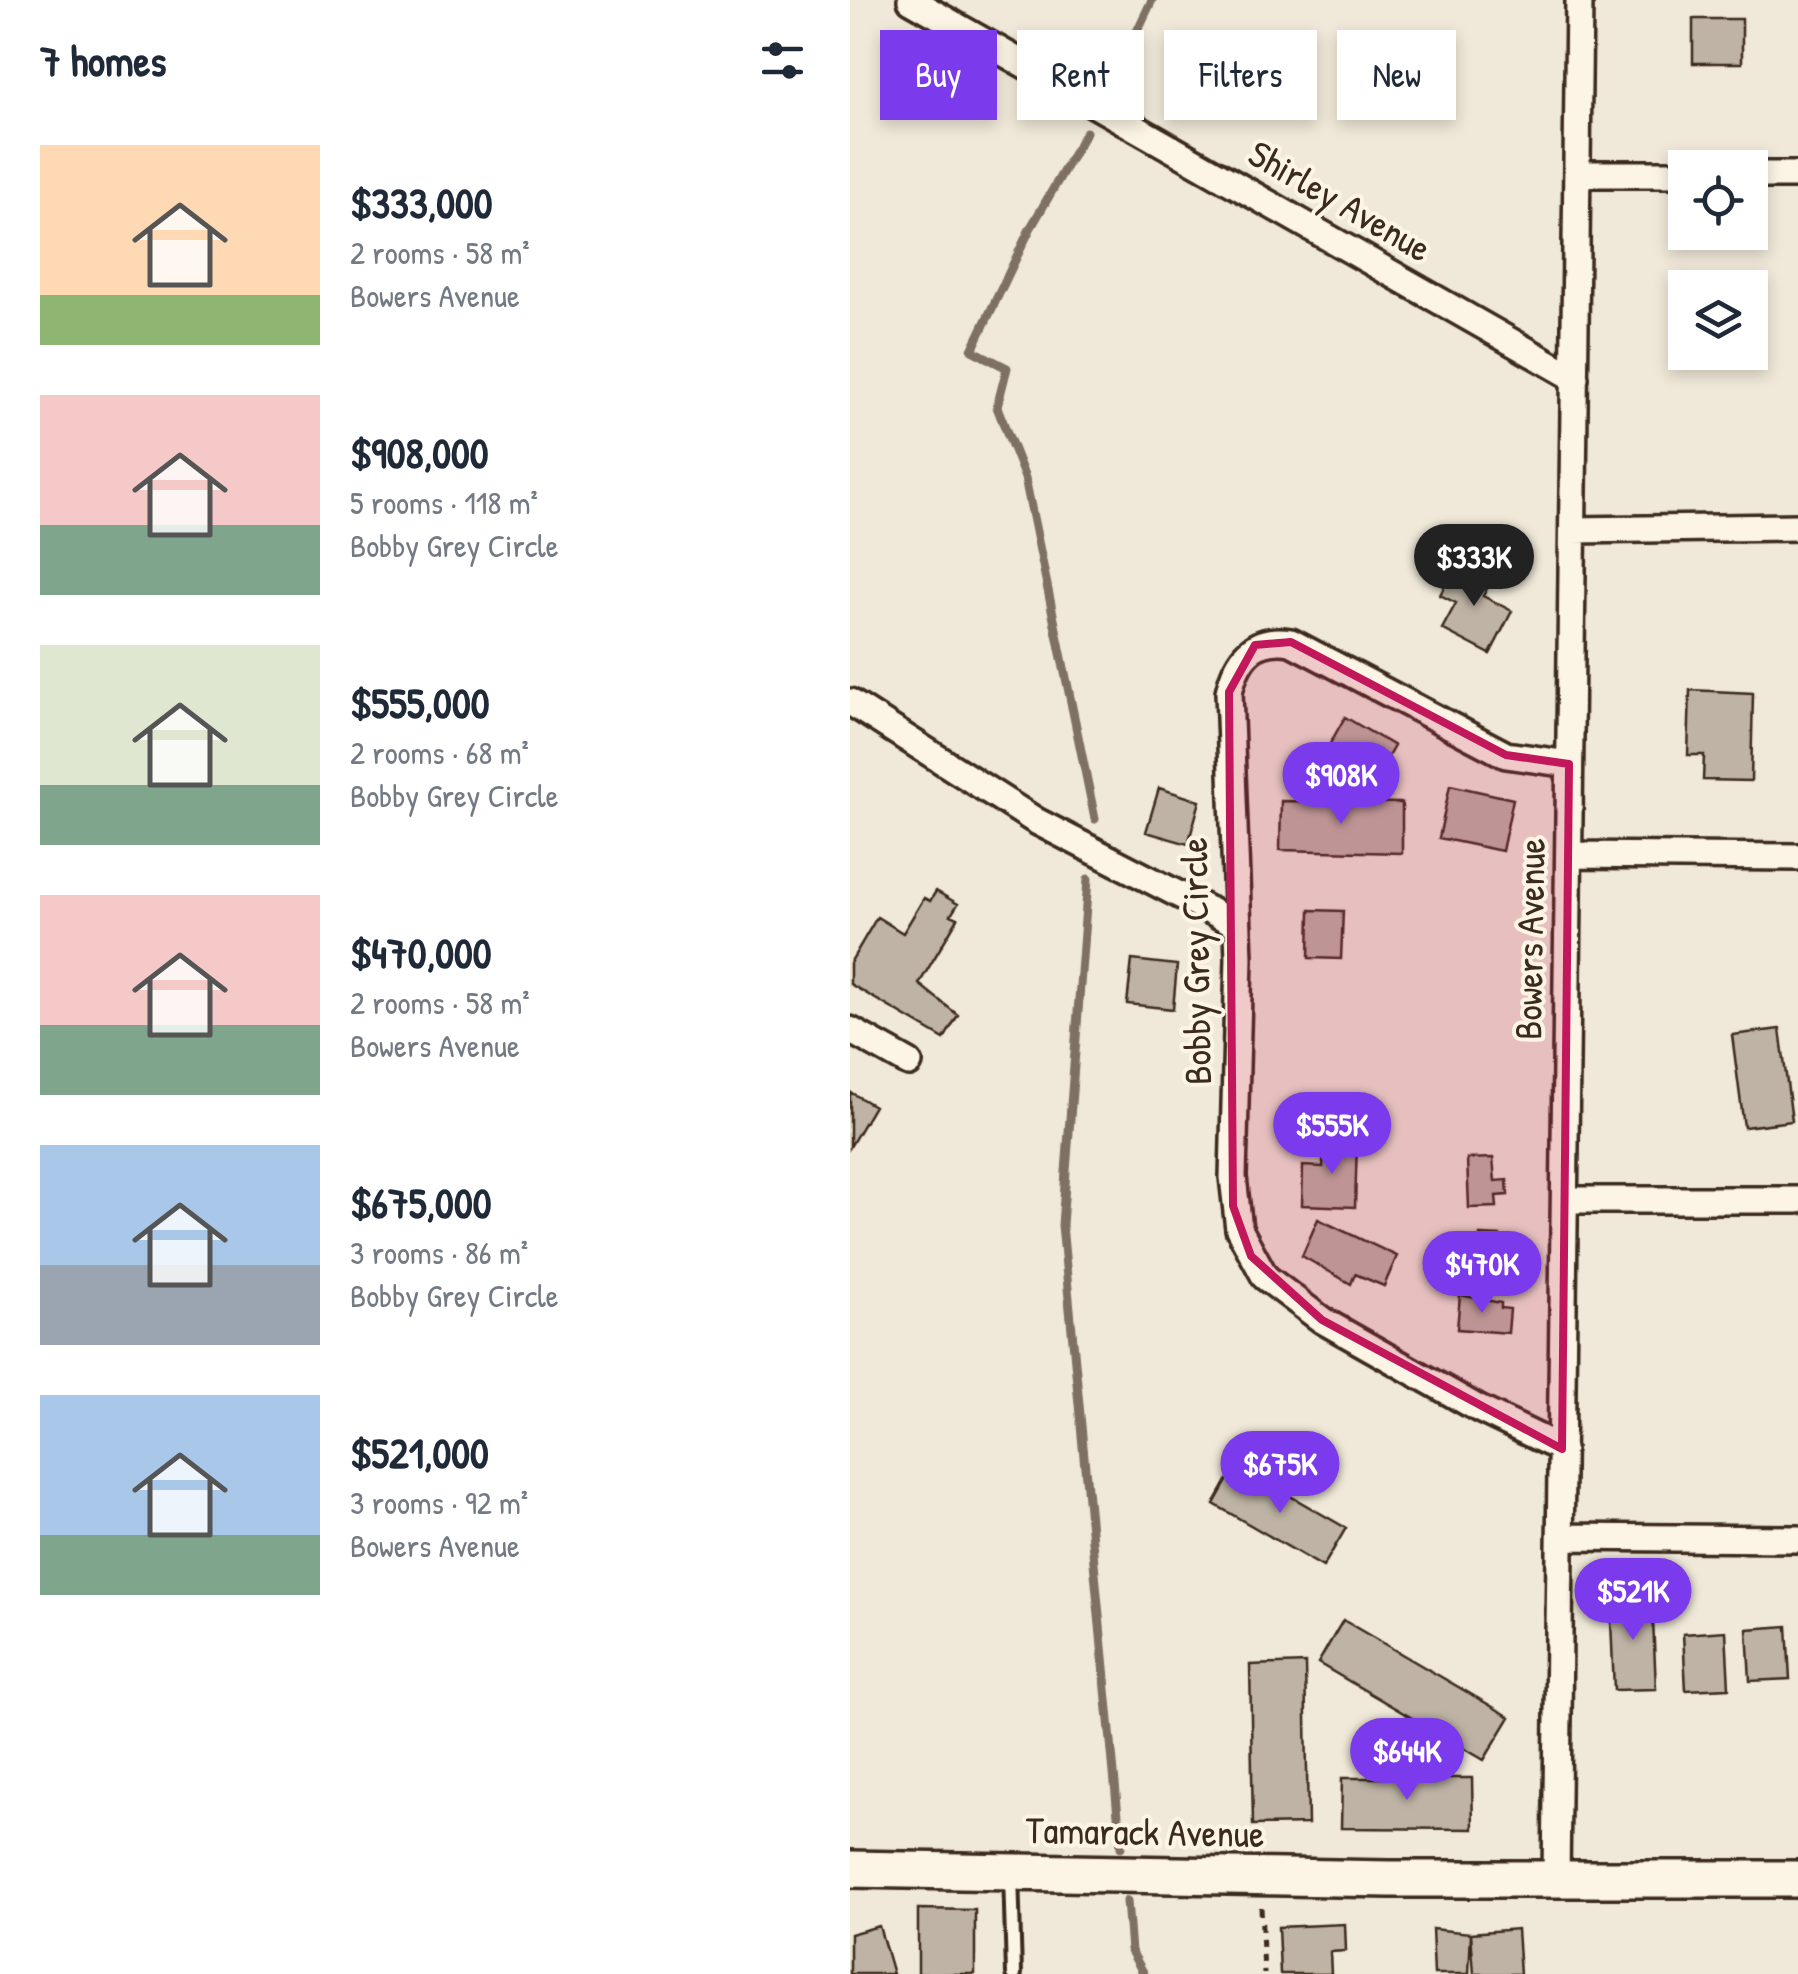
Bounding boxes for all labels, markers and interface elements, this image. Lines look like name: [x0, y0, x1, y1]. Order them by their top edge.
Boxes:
chip: Buy: [880, 30, 997, 120]
chip: Rent: [1017, 30, 1144, 120]
chip: Filters: [1164, 30, 1317, 120]
chip: New: [1337, 30, 1456, 120]
text: 7 homes: [40, 32, 166, 89]
icon: filters: [755, 33, 810, 88]
street label: Shirley Avenue: [1240, 127, 1441, 273]
map controls: [1668, 150, 1768, 370]
button: locate: [1668, 150, 1768, 250]
text: $333,000: [350, 174, 493, 231]
icon: home: [120, 185, 240, 305]
text: 2 rooms · 58 m²: [350, 231, 530, 274]
button: layers: [1668, 270, 1768, 370]
text: Bowers Avenue: [350, 274, 520, 317]
text: $908,000: [350, 424, 489, 481]
icon: home: [120, 435, 240, 555]
text: 5 rooms · 118 m²: [350, 481, 538, 524]
text: Bobby Grey Circle: [350, 524, 558, 567]
pin: $333K: [1404, 524, 1544, 609]
text: $333K: [1436, 535, 1512, 578]
text: $555,000: [350, 674, 490, 731]
icon: home: [120, 685, 240, 805]
text: 2 rooms · 68 m²: [350, 731, 529, 774]
pin: $908K: [1271, 742, 1411, 827]
text: $908K: [1305, 753, 1377, 796]
text: Bobby Grey Circle: [350, 774, 558, 817]
street label: Bobby Grey Circle: [1167, 837, 1223, 1085]
street label: Bowers Avenue: [1501, 838, 1557, 1040]
text: $470,000: [350, 924, 492, 981]
icon: home: [120, 935, 240, 1055]
text: 2 rooms · 58 m²: [350, 981, 530, 1024]
text: Bowers Avenue: [350, 1024, 520, 1067]
pin: $555K: [1262, 1092, 1402, 1177]
text: $555K: [1295, 1103, 1369, 1146]
text: $675,000: [350, 1174, 492, 1231]
icon: home: [120, 1185, 240, 1305]
text: 3 rooms · 86 m²: [350, 1231, 528, 1274]
pin: $470K: [1412, 1231, 1552, 1316]
text: $470K: [1444, 1242, 1520, 1285]
text: Bobby Grey Circle: [350, 1274, 558, 1317]
text: $521,000: [350, 1424, 489, 1481]
pin: $675K: [1210, 1431, 1350, 1516]
icon: home: [120, 1435, 240, 1555]
text: $675K: [1242, 1442, 1318, 1485]
text: 3 rooms · 92 m²: [350, 1481, 528, 1524]
text: Bowers Avenue: [350, 1524, 520, 1567]
pin: $521K: [1563, 1558, 1703, 1643]
text: $521K: [1596, 1569, 1670, 1612]
pin: $644K: [1337, 1718, 1477, 1803]
text: $644K: [1372, 1729, 1442, 1772]
street label: Tamarack Avenue: [1025, 1803, 1265, 1859]

